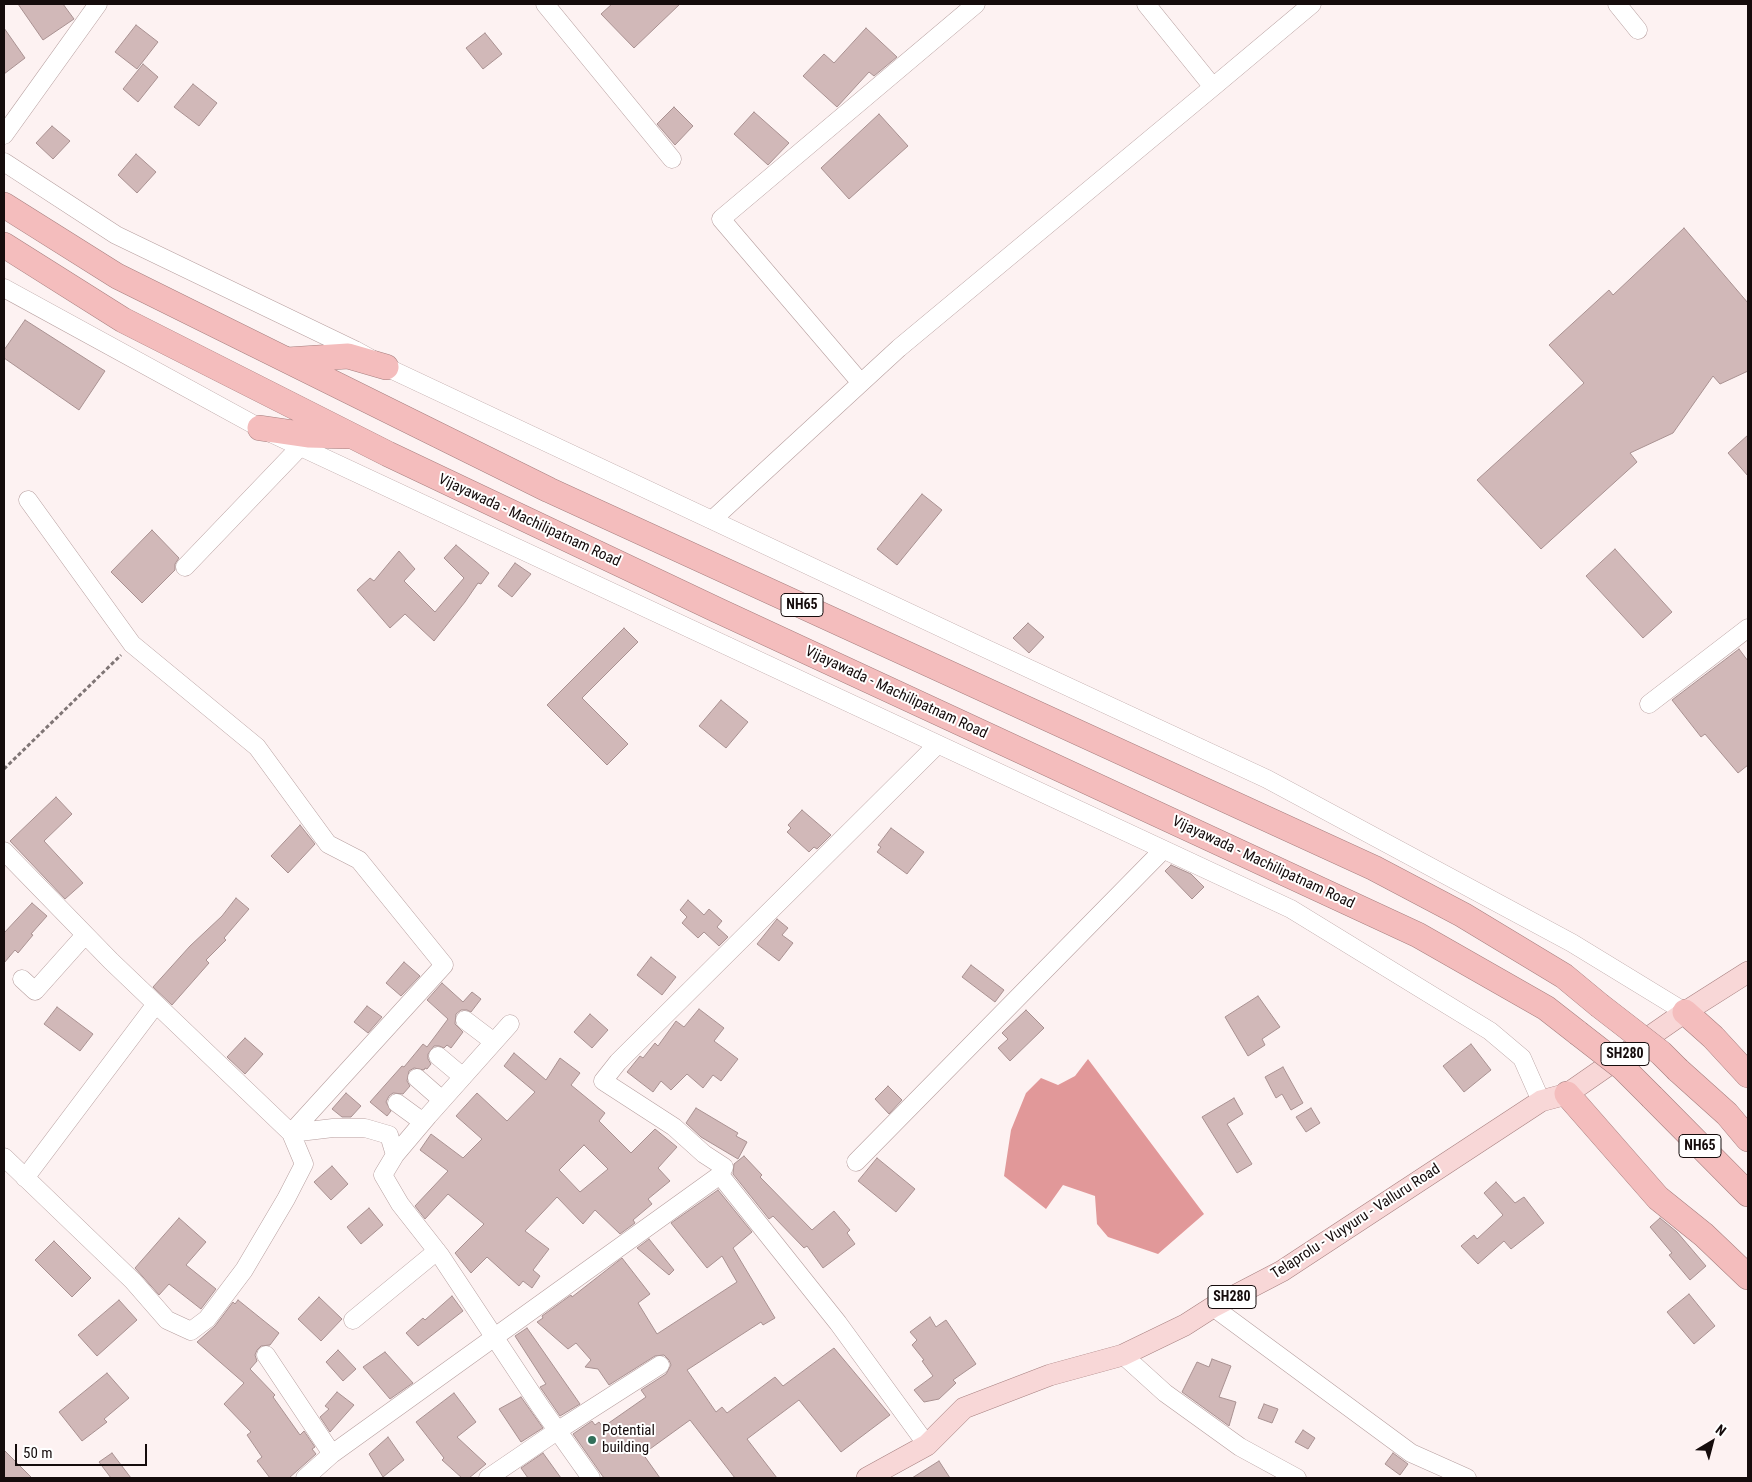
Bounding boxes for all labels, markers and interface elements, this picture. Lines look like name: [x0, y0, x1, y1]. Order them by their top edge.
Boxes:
street label: Vijayawada - Machilipatnam Road: [435, 471, 623, 571]
road number: NH65: [781, 594, 823, 616]
street label: Vijayawada - Machilipatnam Road: [802, 643, 990, 743]
street label: Vijayawada - Machilipatnam Road: [1169, 813, 1357, 913]
road number: SH280: [1601, 1042, 1649, 1066]
road number: NH65: [1679, 1134, 1721, 1158]
street label: Telaprolu - Vuyyuru - Valluru Road: [1268, 1161, 1444, 1283]
road number: SH280: [1208, 1285, 1256, 1308]
north arrow: [1687, 1417, 1737, 1467]
text: N: [1713, 1421, 1729, 1439]
place label: Potential building: [602, 1422, 655, 1457]
scale bar: [18, 1434, 150, 1466]
marker: Potential building: [586, 1434, 598, 1446]
text: 50 m: [23, 1444, 53, 1462]

